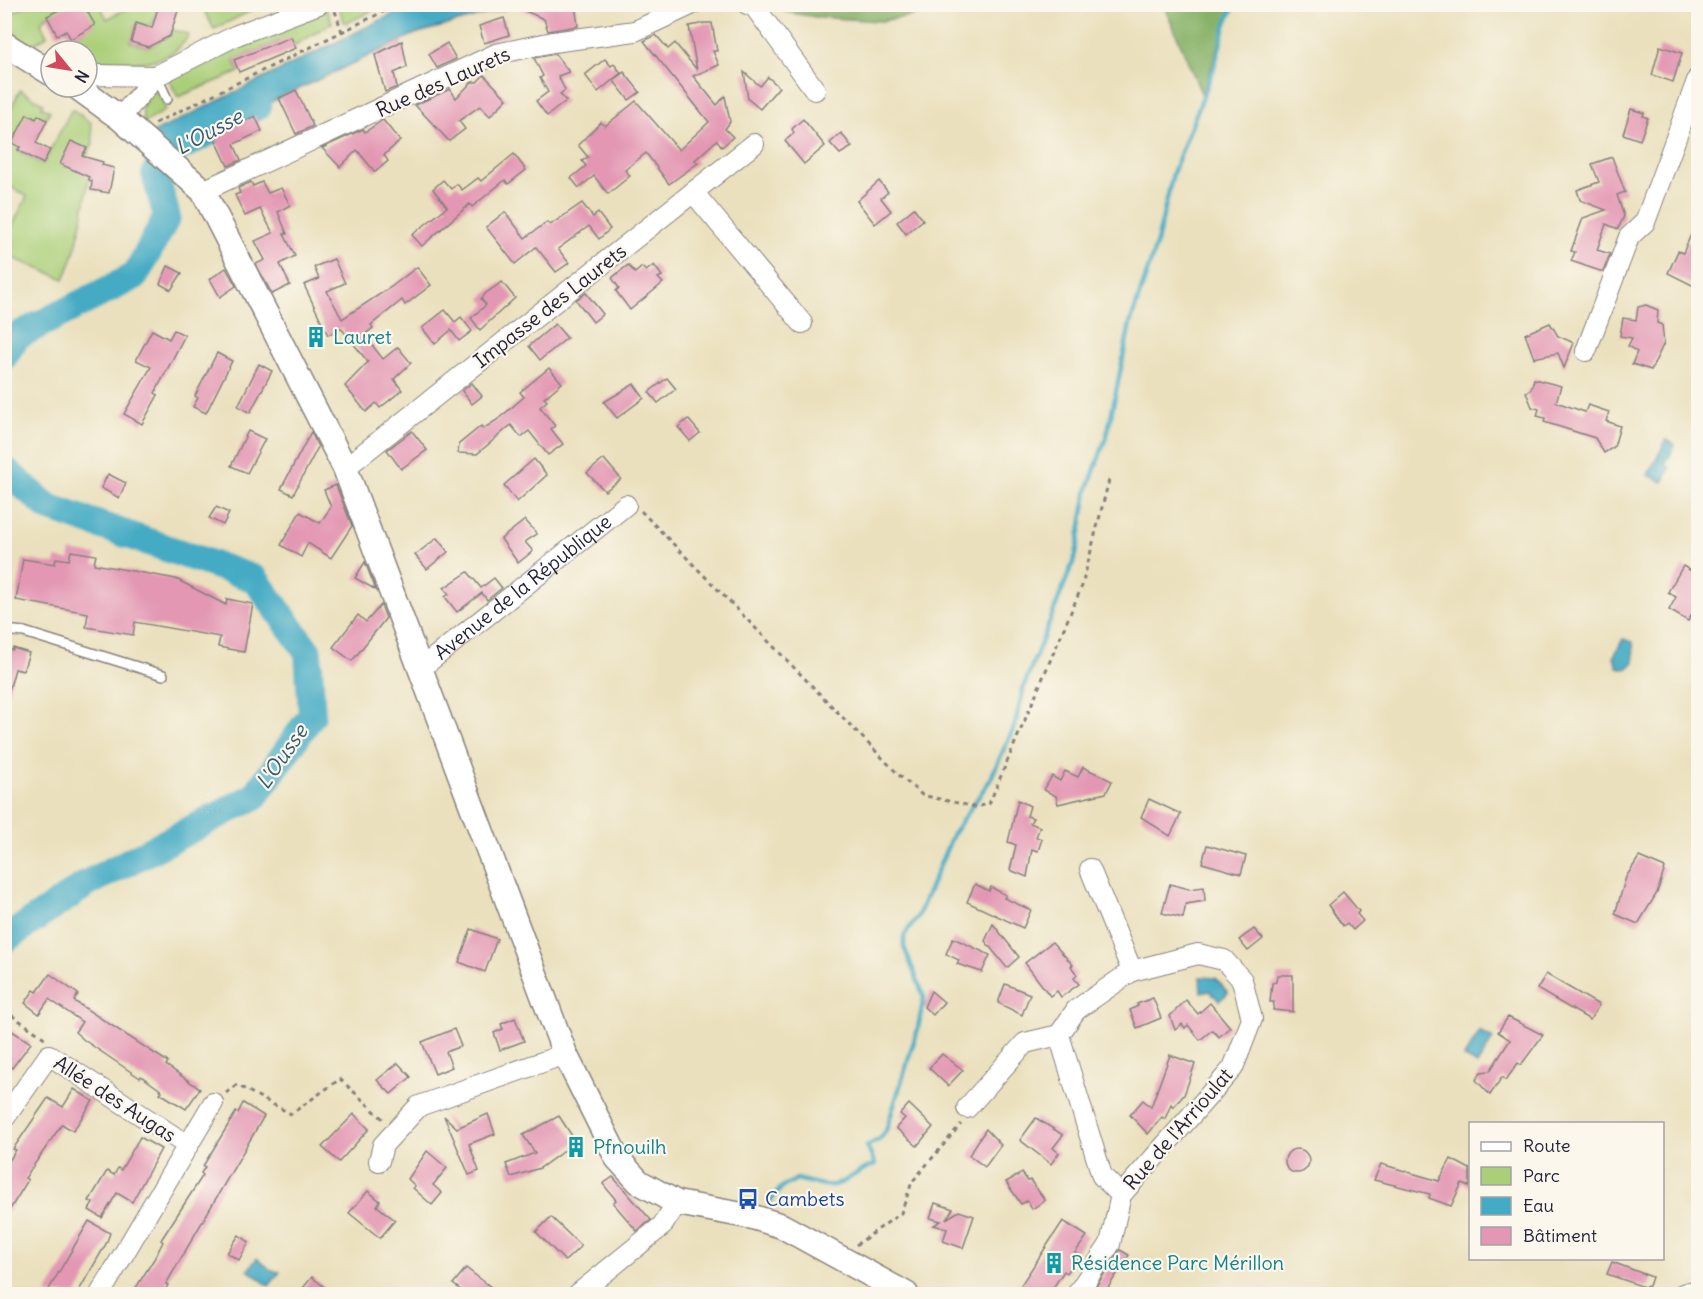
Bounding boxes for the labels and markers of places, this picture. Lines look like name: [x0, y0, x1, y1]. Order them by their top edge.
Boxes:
place label: Lauret: [333, 324, 392, 349]
building icon: Lauret: [304, 325, 328, 349]
place label: Pfnouilh: [593, 1134, 667, 1159]
building icon: Pfnouilh: [564, 1135, 588, 1159]
place label: Cambets: [765, 1186, 845, 1211]
bus stop icon: Cambets: [736, 1187, 760, 1211]
place label: Résidence Parc Mérillon: [1071, 1250, 1284, 1275]
building icon: Résidence Parc Mérillon: [1042, 1251, 1066, 1275]

